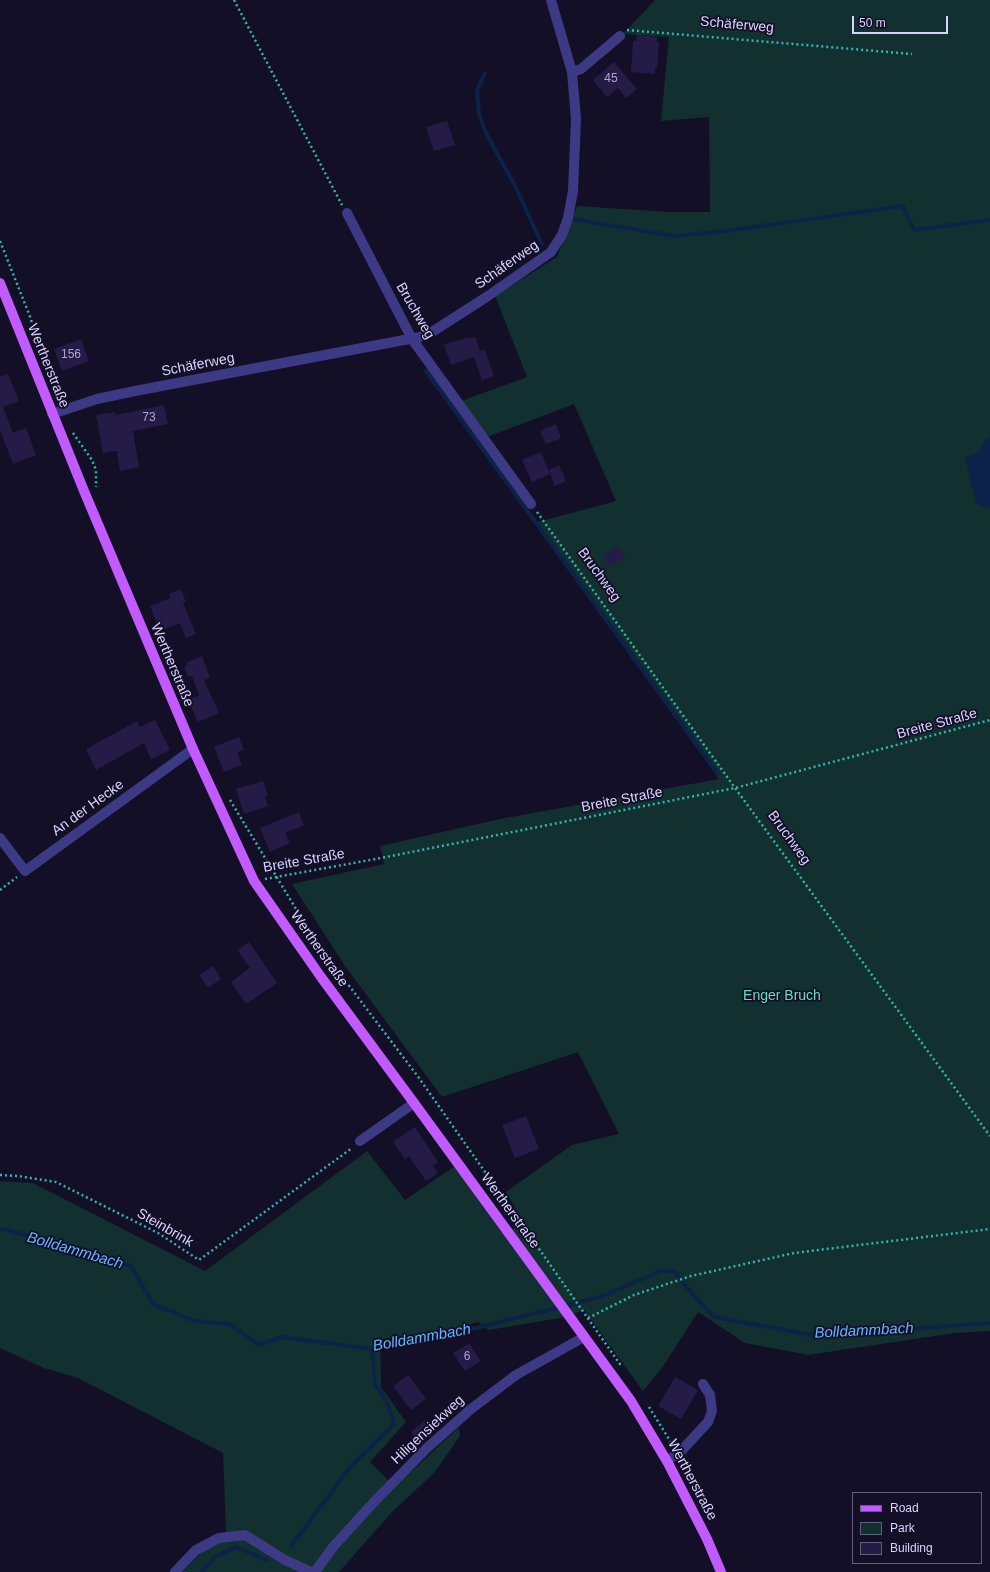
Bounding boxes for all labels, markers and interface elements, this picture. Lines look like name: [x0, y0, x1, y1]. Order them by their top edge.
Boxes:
scale bar: [854, 8, 950, 34]
street label: Schäferweg: [699, 13, 775, 37]
text: 50 m: [859, 16, 886, 30]
house number: 45: [604, 72, 618, 86]
street label: Schäferweg: [472, 237, 542, 293]
street label: Bruchweg: [392, 280, 438, 342]
street label: Wertherstraße: [24, 321, 72, 411]
house number: 156: [61, 348, 81, 362]
street label: Schäferweg: [160, 350, 236, 380]
house number: 73: [142, 411, 156, 425]
street label: Bruchweg: [574, 545, 624, 605]
street label: Wertherstraße: [147, 621, 197, 709]
street label: Breite Straße: [895, 705, 979, 743]
street label: An der Hecke: [49, 776, 127, 840]
street label: Breite Straße: [580, 784, 664, 816]
street label: Bruchweg: [764, 808, 814, 868]
street label: Breite Straße: [262, 846, 346, 876]
street label: Wertherstraße: [287, 908, 351, 990]
park label: Enger Bruch: [743, 988, 821, 1004]
street label: Wertherstraße: [477, 1170, 543, 1252]
street label: Steinbrink: [134, 1205, 196, 1251]
water label: Bolldammbach: [25, 1229, 125, 1273]
water label: Bolldammbach: [814, 1319, 914, 1343]
water label: Bolldammbach: [372, 1321, 472, 1355]
house number: 6: [464, 1350, 470, 1364]
street label: Hiligensiekweg: [388, 1392, 468, 1468]
street label: Wertherstraße: [664, 1437, 720, 1523]
legend: [852, 1492, 982, 1564]
text: Road: [890, 1501, 919, 1515]
text: Park: [890, 1521, 915, 1535]
text: Building: [890, 1541, 933, 1555]

